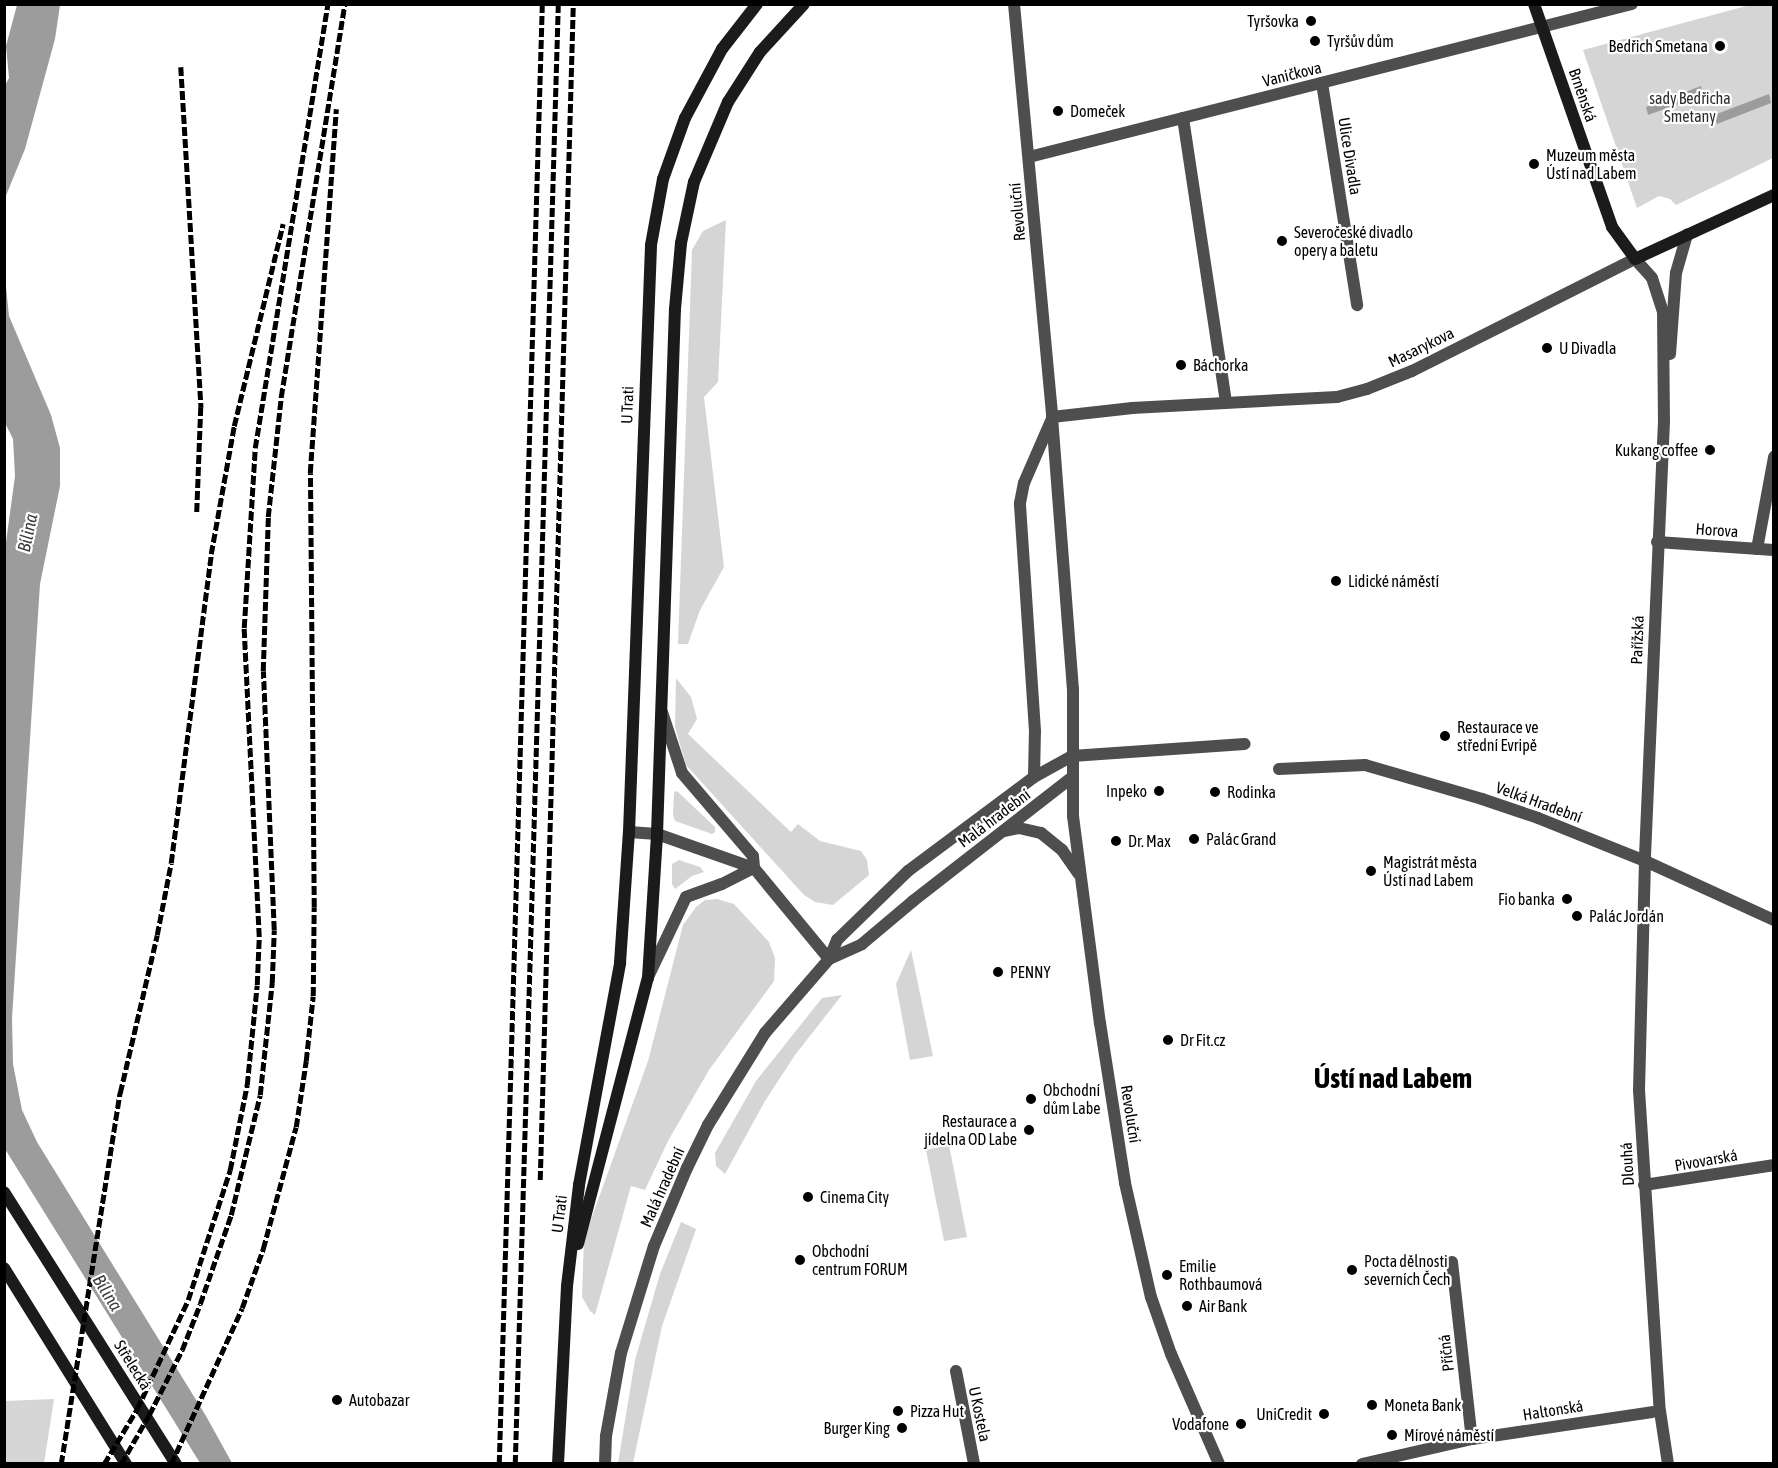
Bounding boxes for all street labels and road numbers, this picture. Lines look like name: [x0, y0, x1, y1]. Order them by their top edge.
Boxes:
street label: Vaníčkova: [1261, 57, 1323, 91]
street label: Brněnská: [1565, 66, 1601, 124]
street label: Ulice Divadla: [1334, 116, 1366, 196]
street label: Revoluční: [1005, 182, 1029, 242]
street label: Masarykova: [1385, 323, 1457, 371]
street label: U Trati: [617, 386, 637, 424]
street label: Horova: [1695, 519, 1739, 541]
street label: Pařížská: [1627, 615, 1647, 665]
street label: Velká Hradební: [1493, 777, 1585, 827]
street label: Malá hradební: [954, 785, 1034, 851]
street label: Revoluční: [1117, 1084, 1145, 1144]
street label: Dlouhá: [1616, 1142, 1638, 1186]
street label: Malá hradební: [636, 1144, 688, 1230]
street label: Pivovarská: [1673, 1145, 1739, 1175]
street label: U Trati: [547, 1194, 571, 1234]
street label: Příčná: [1434, 1333, 1458, 1373]
street label: Střelecká: [110, 1337, 156, 1393]
street label: U Kostela: [965, 1385, 995, 1443]
street label: Haltonská: [1521, 1396, 1585, 1424]

